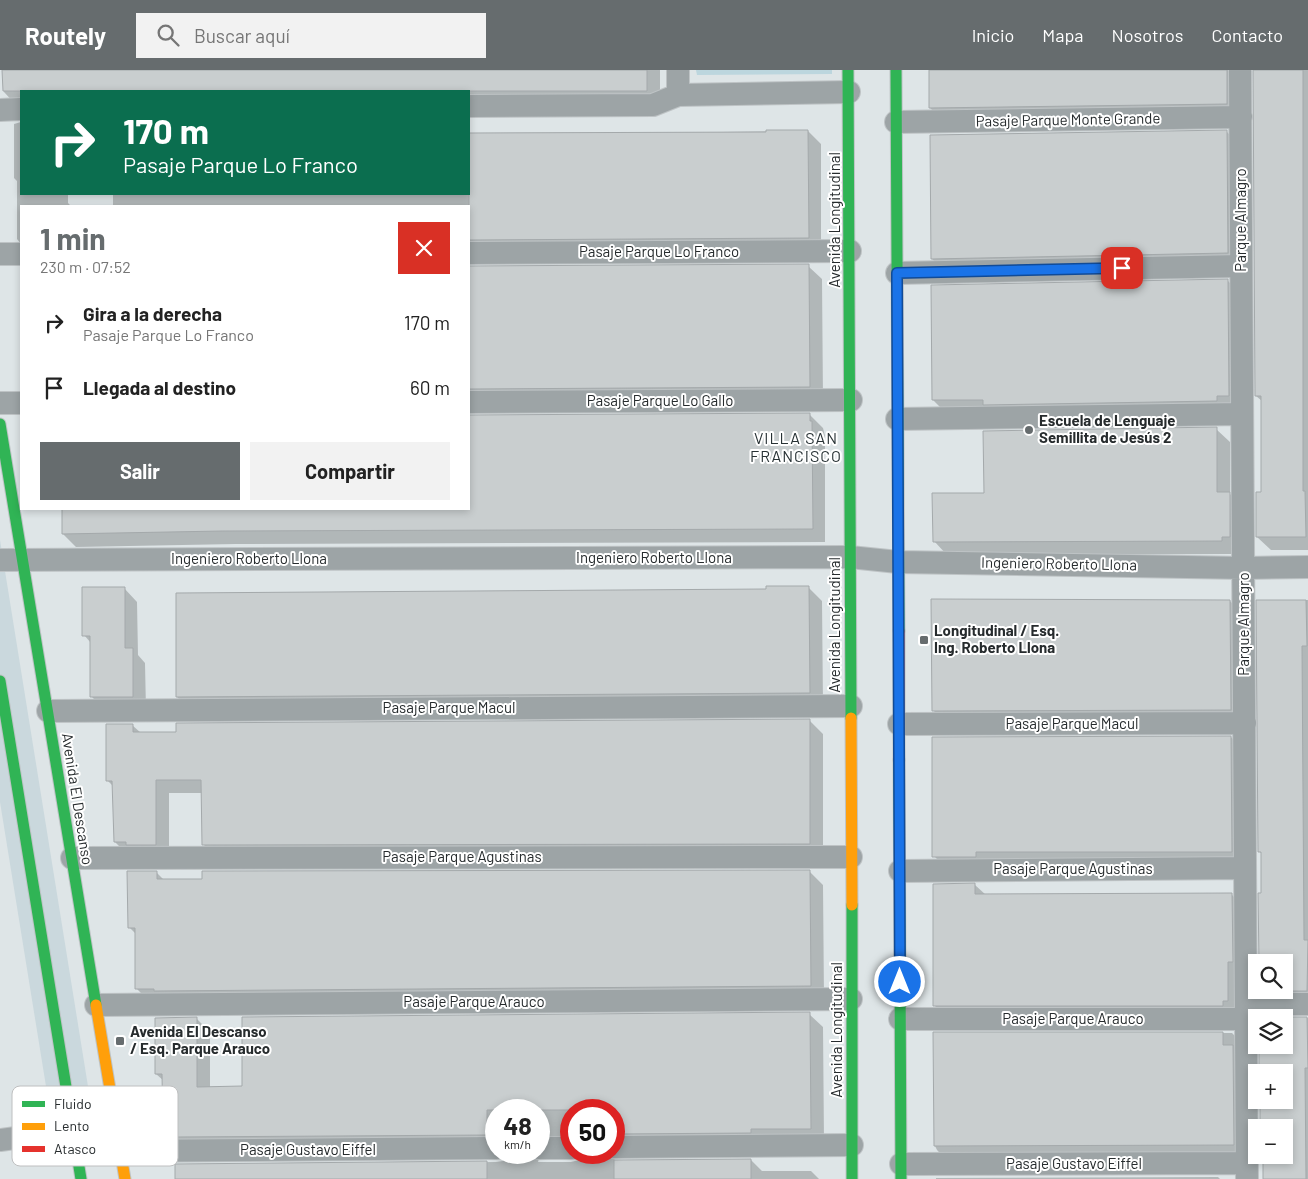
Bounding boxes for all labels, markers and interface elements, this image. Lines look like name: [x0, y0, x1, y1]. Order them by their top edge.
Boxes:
search box: [136, 13, 486, 58]
text: Routely: [25, 21, 106, 50]
icon: search: [154, 21, 182, 49]
text: Buscar aquí: [194, 24, 290, 47]
text: Inicio: [972, 24, 1014, 46]
text: Mapa: [1042, 24, 1084, 46]
text: Nosotros: [1112, 24, 1183, 46]
text: Contacto: [1211, 24, 1283, 46]
street label: Pasaje Parque Monte Grande: [975, 108, 1161, 130]
text: 170 m: [123, 109, 209, 151]
icon: right: [40, 110, 105, 175]
text: Pasaje Parque Lo Franco: [123, 151, 358, 177]
street label: Avenida Longitudinal: [825, 152, 843, 288]
street label: Parque Almagro: [1231, 168, 1249, 272]
text: 1 min: [40, 220, 106, 256]
button: close: [398, 222, 450, 274]
street label: Pasaje Parque Lo Franco: [579, 242, 739, 260]
pin: [1101, 247, 1143, 289]
icon: arrive: [1108, 254, 1136, 282]
text: 230 m · 07:52: [40, 257, 131, 276]
text: Gira a la derecha: [83, 302, 222, 325]
icon: right: [40, 309, 68, 337]
text: 170 m: [404, 311, 450, 334]
text: Pasaje Parque Lo Franco: [83, 325, 254, 344]
icon: arrive: [40, 374, 68, 402]
text: Llegada al destino: [83, 376, 236, 399]
text: 60 m: [410, 376, 450, 399]
street label: Pasaje Parque Lo Gallo: [587, 391, 733, 409]
place label: Escuela de Lenguaje Semillita de Jesús 2: [1039, 411, 1175, 446]
marker: Escuela de Lenguaje Semillita de Jesús 2: [1023, 424, 1035, 436]
district label: VILLA SAN FRANCISCO: [750, 428, 842, 465]
button: Salir: [40, 442, 240, 500]
button: Compartir: [250, 442, 450, 500]
street label: Ingeniero Roberto Llona: [576, 548, 732, 566]
street label: Ingeniero Roberto Llona: [171, 549, 327, 567]
street label: Ingeniero Roberto Llona: [981, 553, 1137, 573]
street label: Avenida Longitudinal: [825, 557, 843, 693]
street label: Parque Almagro: [1234, 572, 1252, 676]
place label: Longitudinal / Esq. Ing. Roberto Llona: [934, 621, 1059, 656]
marker: Longitudinal / Esq. Ing. Roberto Llona: [918, 634, 930, 646]
street label: Pasaje Parque Macul: [383, 698, 515, 716]
street label: Pasaje Parque Macul: [1006, 714, 1138, 732]
street label: Avenida El Descanso: [59, 732, 97, 866]
street label: Pasaje Parque Agustinas: [382, 847, 542, 865]
street label: Pasaje Parque Agustinas: [993, 859, 1153, 877]
map controls: [1248, 954, 1293, 1164]
button: search: [1248, 954, 1293, 999]
position arrow: [873, 955, 925, 1007]
street label: Avenida Longitudinal: [827, 962, 845, 1098]
street label: Pasaje Parque Arauco: [403, 992, 545, 1010]
street label: Pasaje Parque Arauco: [1002, 1009, 1144, 1027]
button: layers: [1248, 1009, 1293, 1054]
place label: Avenida El Descanso / Esq. Parque Arauco: [130, 1022, 270, 1057]
marker: Avenida El Descanso / Esq. Parque Arauco: [114, 1035, 126, 1047]
button: +: [1248, 1064, 1293, 1109]
legend: [12, 1086, 178, 1166]
text: Fluido: [54, 1095, 92, 1112]
speed limit sign: 50: [560, 1099, 625, 1164]
text: 48: [503, 1110, 532, 1140]
text: Lento: [54, 1117, 89, 1134]
button: −: [1248, 1119, 1293, 1164]
text: km/h: [504, 1137, 531, 1151]
text: Atasco: [54, 1140, 96, 1157]
street label: Pasaje Gustavo Eiffel: [240, 1140, 376, 1158]
street label: Pasaje Gustavo Eiffel: [1006, 1154, 1142, 1172]

